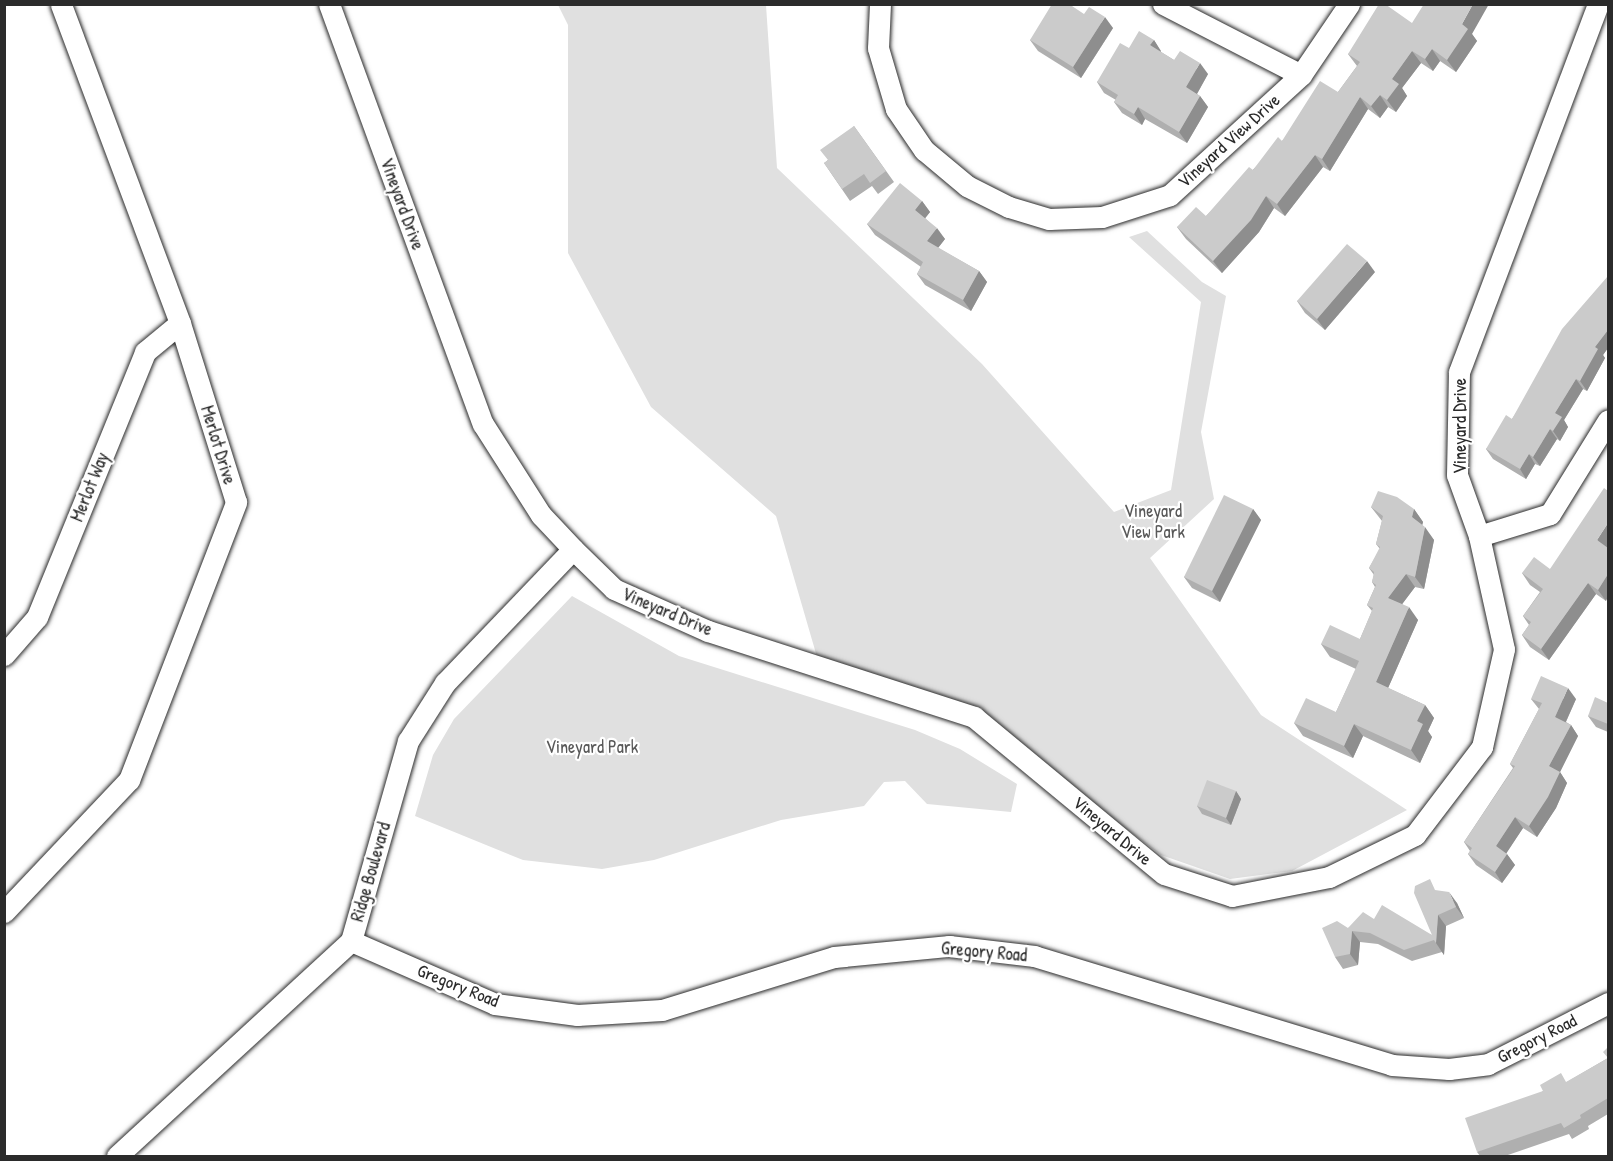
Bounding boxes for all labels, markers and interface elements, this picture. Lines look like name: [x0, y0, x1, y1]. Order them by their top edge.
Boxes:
street label: Vineyard View Drive: [1174, 90, 1284, 192]
street label: Vineyard Drive: [375, 155, 429, 253]
street label: Vineyard Drive: [1449, 378, 1471, 474]
street label: Merlot Drive: [196, 403, 240, 487]
street label: Merlot Way: [66, 449, 114, 525]
park label: Vineyard View Park: [1121, 501, 1185, 544]
street label: Vineyard Drive: [619, 583, 715, 641]
park label: Vineyard Park: [546, 736, 638, 758]
street label: Vineyard Drive: [1068, 792, 1156, 870]
street label: Ridge Boulevard: [347, 820, 395, 924]
street label: Gregory Road: [940, 937, 1028, 967]
street label: Gregory Road: [414, 960, 502, 1012]
street label: Gregory Road: [1494, 1010, 1580, 1068]

